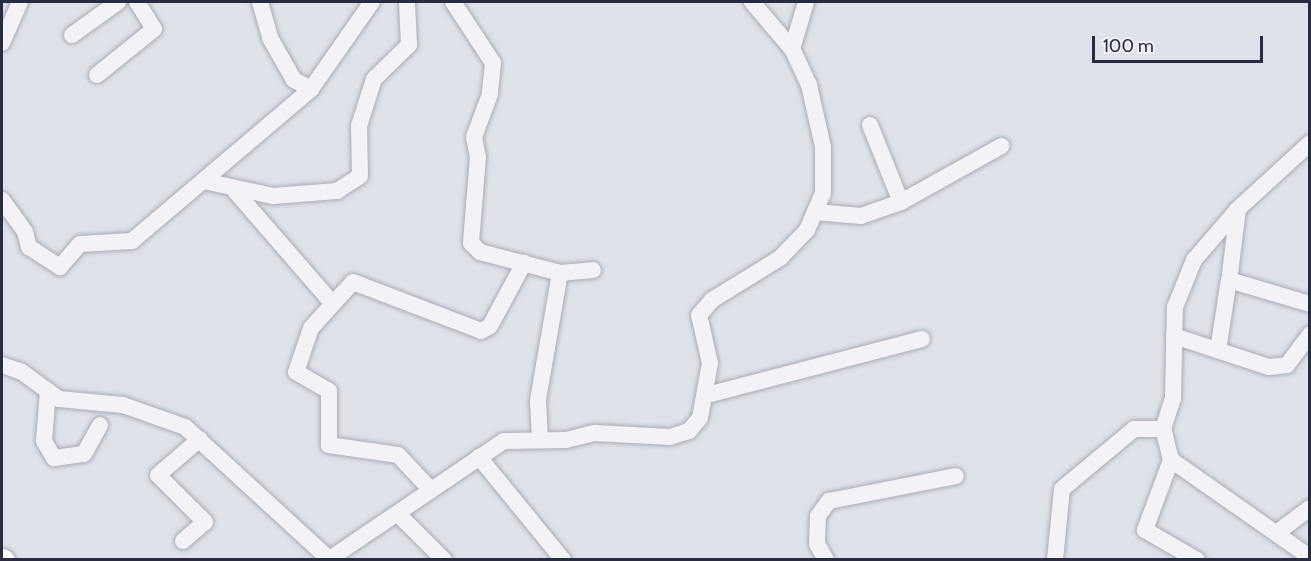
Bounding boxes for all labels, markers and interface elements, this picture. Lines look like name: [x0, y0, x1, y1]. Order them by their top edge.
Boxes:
scale bar: [1095, 24, 1266, 62]
text: 100 m: [1103, 35, 1154, 57]

